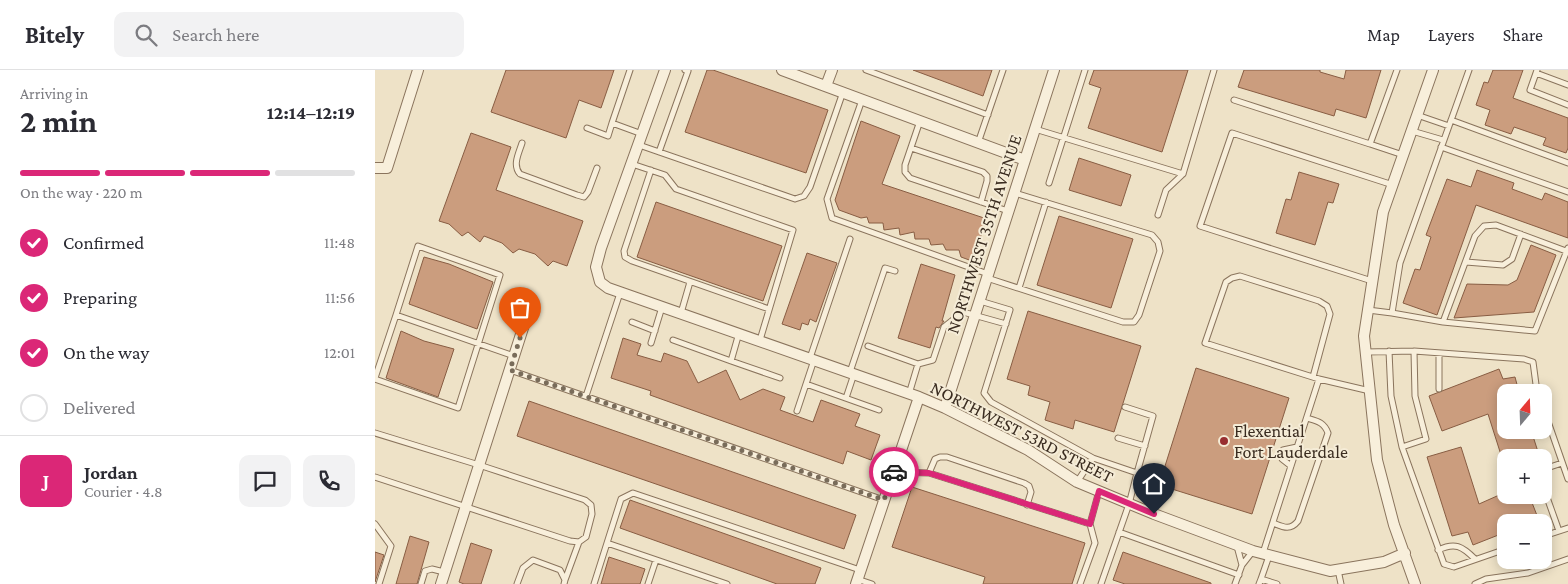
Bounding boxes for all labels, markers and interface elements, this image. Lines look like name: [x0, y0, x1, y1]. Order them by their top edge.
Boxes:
search box: [114, 12, 464, 57]
text: Bitely: [25, 21, 84, 48]
icon: search: [132, 21, 160, 49]
text: Search here: [172, 24, 259, 45]
text: Map: [1367, 25, 1400, 45]
text: Layers: [1428, 25, 1475, 45]
text: Share: [1503, 25, 1543, 45]
text: Arriving in: [20, 85, 88, 102]
text: 12:14–12:19: [267, 102, 355, 123]
text: 2 min: [20, 103, 97, 139]
street label: NORTHWEST 35TH AVENUE: [942, 132, 1026, 336]
text: On the way · 220 m: [20, 184, 143, 201]
icon: check: [20, 229, 48, 257]
text: Confirmed: [63, 232, 144, 253]
text: 11:48: [324, 234, 355, 251]
icon: check: [20, 284, 48, 312]
text: Preparing: [63, 287, 137, 308]
pin: [499, 287, 541, 338]
text: 11:56: [325, 289, 355, 306]
icon: bag: [506, 294, 534, 322]
icon: check: [20, 339, 48, 367]
text: On the way: [63, 342, 149, 363]
text: 12:01: [324, 344, 355, 361]
street label: NORTHWEST 53RD STREET: [927, 377, 1117, 487]
north arrow: [1497, 384, 1553, 439]
map controls: [1497, 384, 1552, 569]
text: Delivered: [63, 397, 136, 418]
place label: Flexential Fort Lauderdale: [1234, 421, 1348, 462]
marker: Flexential Fort Lauderdale: [1218, 435, 1230, 447]
courier: [869, 447, 919, 497]
button: +: [1497, 449, 1552, 504]
button: chat: [239, 455, 291, 507]
button: phone: [303, 455, 355, 507]
icon: car: [880, 458, 908, 486]
text: Jordan: [84, 462, 138, 483]
pin: [1133, 463, 1175, 514]
text: J: [43, 470, 49, 491]
icon: home: [1140, 470, 1168, 498]
text: Courier · 4.8: [84, 483, 163, 500]
button: −: [1497, 514, 1552, 569]

